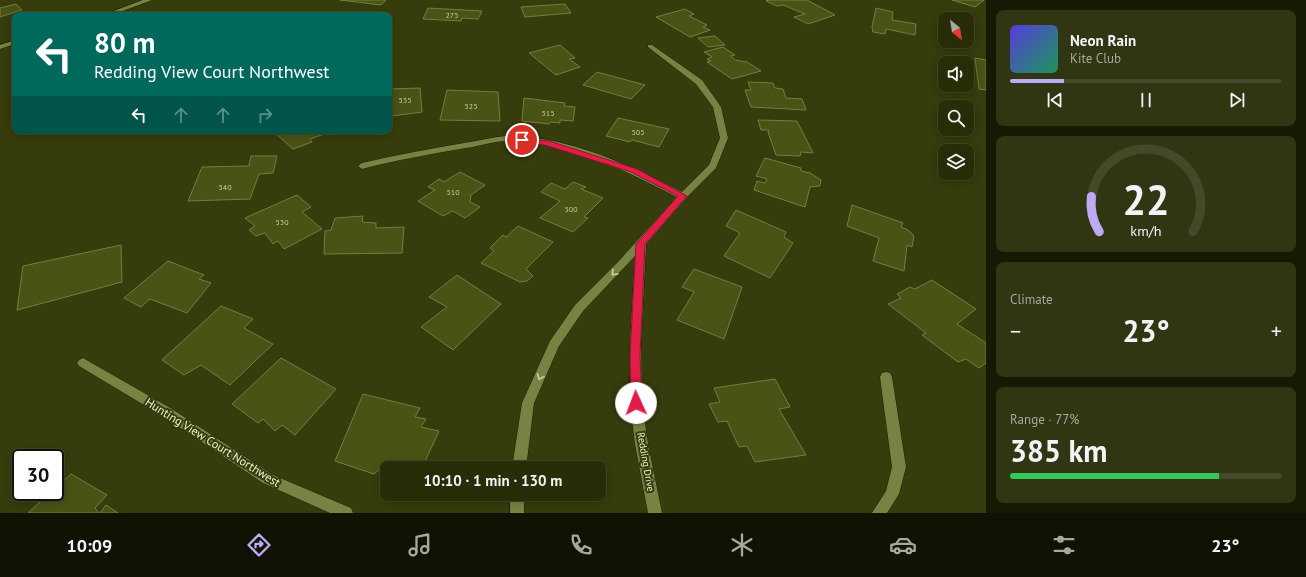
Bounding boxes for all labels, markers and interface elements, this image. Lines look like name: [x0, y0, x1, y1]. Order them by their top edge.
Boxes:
house number: 275: [445, 10, 459, 20]
north arrow: [938, 12, 974, 48]
map controls: [938, 12, 974, 180]
text: 80 m: [94, 24, 155, 61]
icon: left: [28, 28, 80, 80]
text: Neon Rain: [1070, 31, 1136, 50]
text: Kite Club: [1070, 50, 1121, 67]
button: sound: [938, 56, 974, 92]
text: Redding View Court Northwest: [94, 60, 329, 83]
icon: previous: [1044, 89, 1066, 111]
icon: pause: [1135, 89, 1157, 111]
icon: next: [1226, 89, 1248, 111]
house number: 535: [398, 95, 412, 105]
button: search: [938, 100, 974, 136]
house number: 525: [464, 101, 478, 111]
icon: left: [128, 104, 150, 126]
icon: ahead: [170, 104, 192, 126]
icon: ahead: [212, 104, 234, 126]
icon: right: [254, 104, 276, 126]
house number: 515: [541, 108, 555, 118]
pin: [505, 123, 539, 157]
house number: 505: [631, 127, 645, 137]
icon: arrive: [511, 129, 533, 151]
button: layers: [938, 144, 974, 180]
text: 22: [1122, 172, 1170, 225]
house number: 540: [218, 182, 232, 192]
house number: 510: [446, 187, 460, 197]
house number: 500: [564, 204, 578, 214]
house number: 530: [275, 217, 289, 227]
text: km/h: [1130, 220, 1162, 239]
one-way arrow: [612, 268, 619, 276]
text: Climate: [1010, 291, 1053, 308]
text: 23°: [1122, 311, 1170, 350]
text: −: [1010, 317, 1021, 345]
text: +: [1271, 317, 1282, 345]
one-way arrow: [536, 374, 544, 381]
position arrow: [615, 382, 657, 424]
street label: Hunting View Court Northwest: [143, 394, 283, 490]
text: Range · 77%: [1010, 411, 1079, 428]
street label: Redding Drive: [634, 431, 658, 493]
text: 385 km: [1010, 431, 1108, 470]
speed limit sign: 30: [12, 449, 64, 501]
text: 10:10 · 1 min · 130 m: [424, 471, 562, 490]
icon: directions: [245, 531, 273, 559]
icon: music: [406, 531, 434, 559]
icon: phone: [567, 531, 595, 559]
icon: climate: [728, 531, 756, 559]
icon: car: [889, 531, 917, 559]
icon: filters: [1050, 531, 1078, 559]
text: 10:09: [67, 534, 112, 557]
text: 23°: [1211, 534, 1239, 557]

